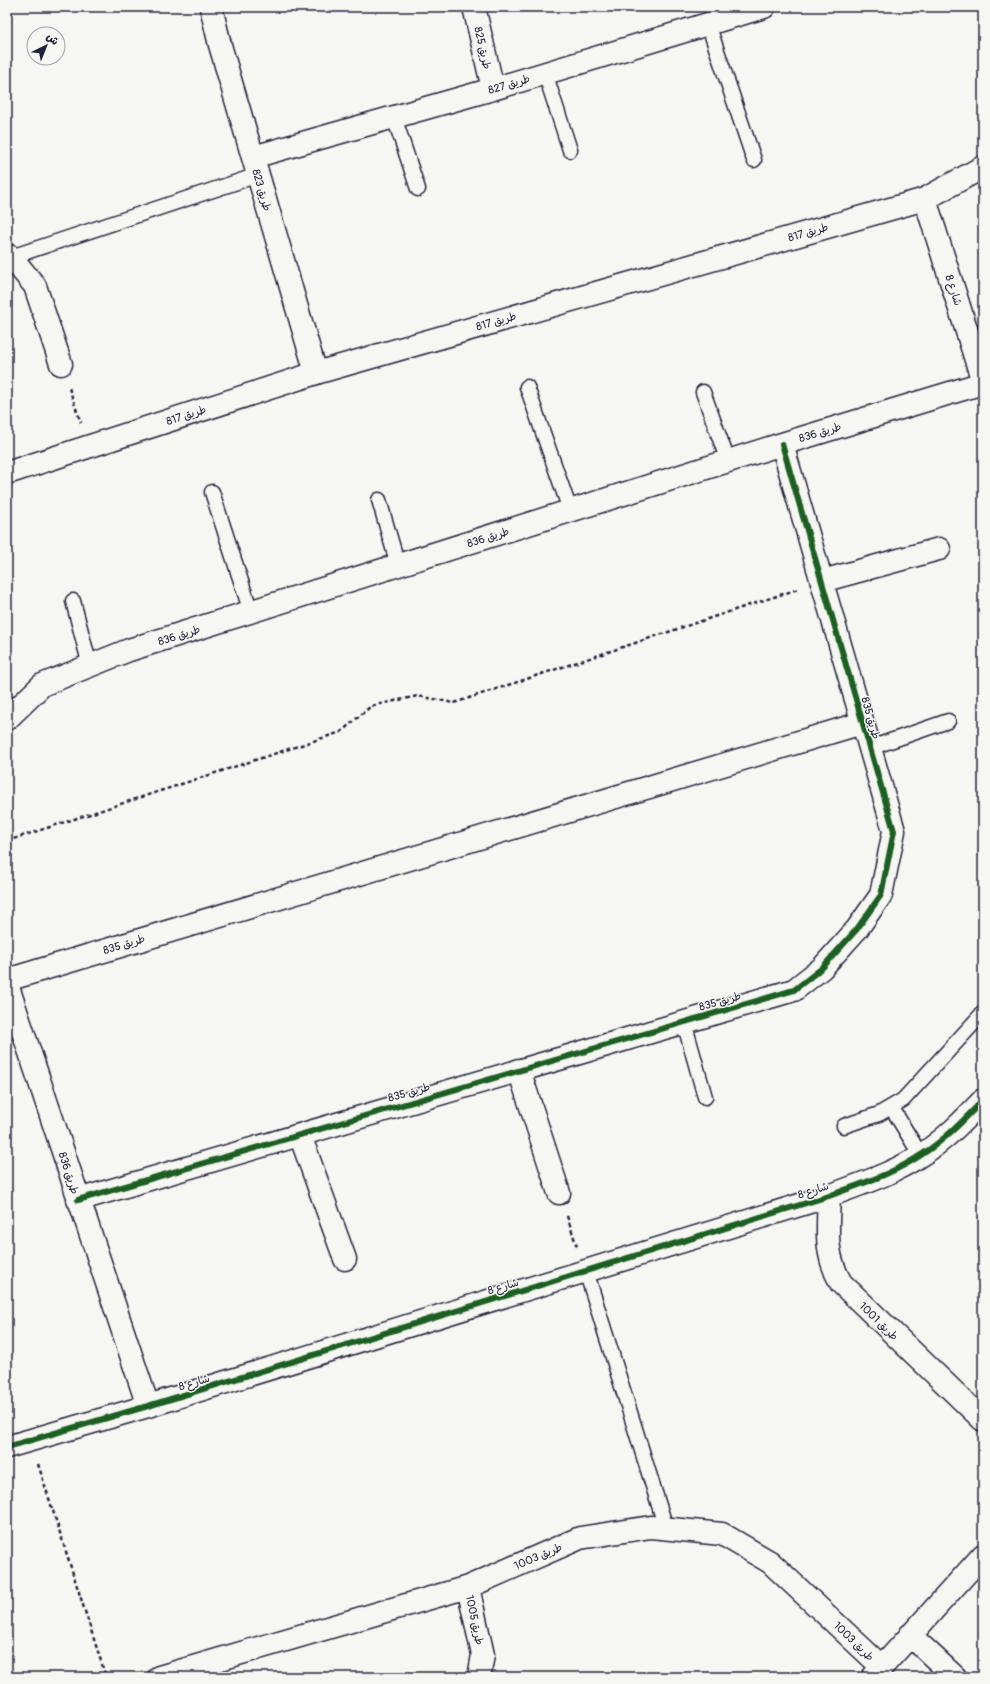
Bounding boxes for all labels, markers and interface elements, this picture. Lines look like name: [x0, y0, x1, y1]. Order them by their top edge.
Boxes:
north arrow: [26, 26, 66, 66]
street label: طريق 825: [471, 26, 494, 71]
text: ش: [44, 30, 61, 48]
street label: طريق 827: [487, 72, 532, 97]
street label: طريق 823: [249, 168, 274, 213]
street label: طريق 817: [787, 221, 830, 244]
street label: شارع 8: [941, 273, 965, 308]
street label: طريق 817: [475, 310, 518, 333]
street label: طريق 817: [165, 403, 208, 428]
street label: طريق 836: [797, 420, 843, 445]
street label: طريق 836: [465, 525, 511, 550]
street label: طريق 836: [156, 623, 202, 648]
street label: طريق 835: [858, 696, 883, 741]
street label: طريق 835: [102, 932, 147, 957]
street label: طريق 835: [698, 989, 743, 1014]
street label: طريق 835: [387, 1080, 432, 1105]
street label: طريق 836: [56, 1150, 81, 1196]
street label: شارع 8: [796, 1179, 831, 1203]
street label: شارع 8: [486, 1276, 521, 1299]
street label: طريق 1001: [856, 1300, 901, 1343]
street label: شارع 8: [177, 1372, 212, 1395]
street label: طريق 1003: [512, 1541, 564, 1572]
street label: طريق 1005: [463, 1594, 486, 1646]
street label: طريق 1003: [831, 1619, 876, 1664]

